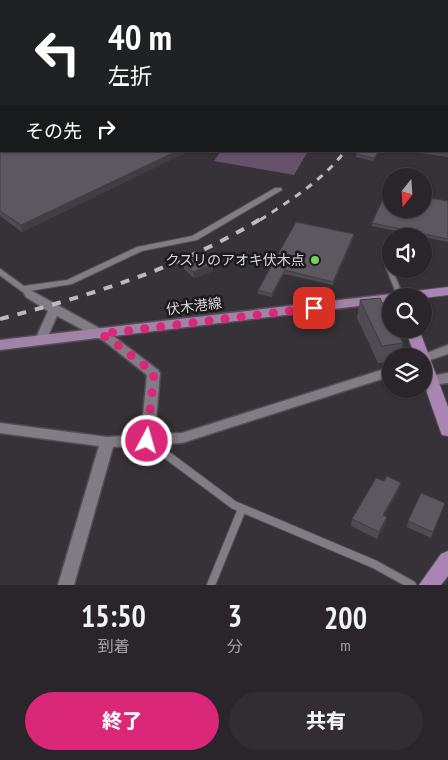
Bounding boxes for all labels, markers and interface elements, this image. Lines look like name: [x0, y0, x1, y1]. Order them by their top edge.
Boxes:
text: 40 m: [108, 14, 172, 60]
icon: left: [25, 20, 90, 85]
text: 左折: [108, 62, 152, 90]
icon: right: [92, 115, 120, 143]
text: その先: [25, 119, 82, 143]
north arrow: [382, 168, 432, 218]
map controls: [382, 168, 432, 398]
button: sound: [382, 228, 432, 278]
place label: クスリのアオキ伏木点: [165, 251, 305, 269]
marker: クスリのアオキ伏木点: [309, 254, 321, 266]
pin: [293, 287, 335, 329]
button: search: [382, 288, 432, 338]
street label: 伏木港線: [165, 294, 223, 318]
icon: arrive: [300, 294, 328, 322]
button: layers: [382, 348, 432, 398]
position arrow: [120, 414, 172, 466]
text: 15:50: [81, 596, 146, 635]
text: 3: [228, 596, 242, 635]
text: 200: [324, 598, 367, 637]
text: m: [340, 635, 351, 655]
text: 到着: [97, 636, 129, 656]
text: 分: [227, 636, 243, 656]
button: 終了: [25, 692, 219, 750]
button: 共有: [229, 692, 423, 750]

